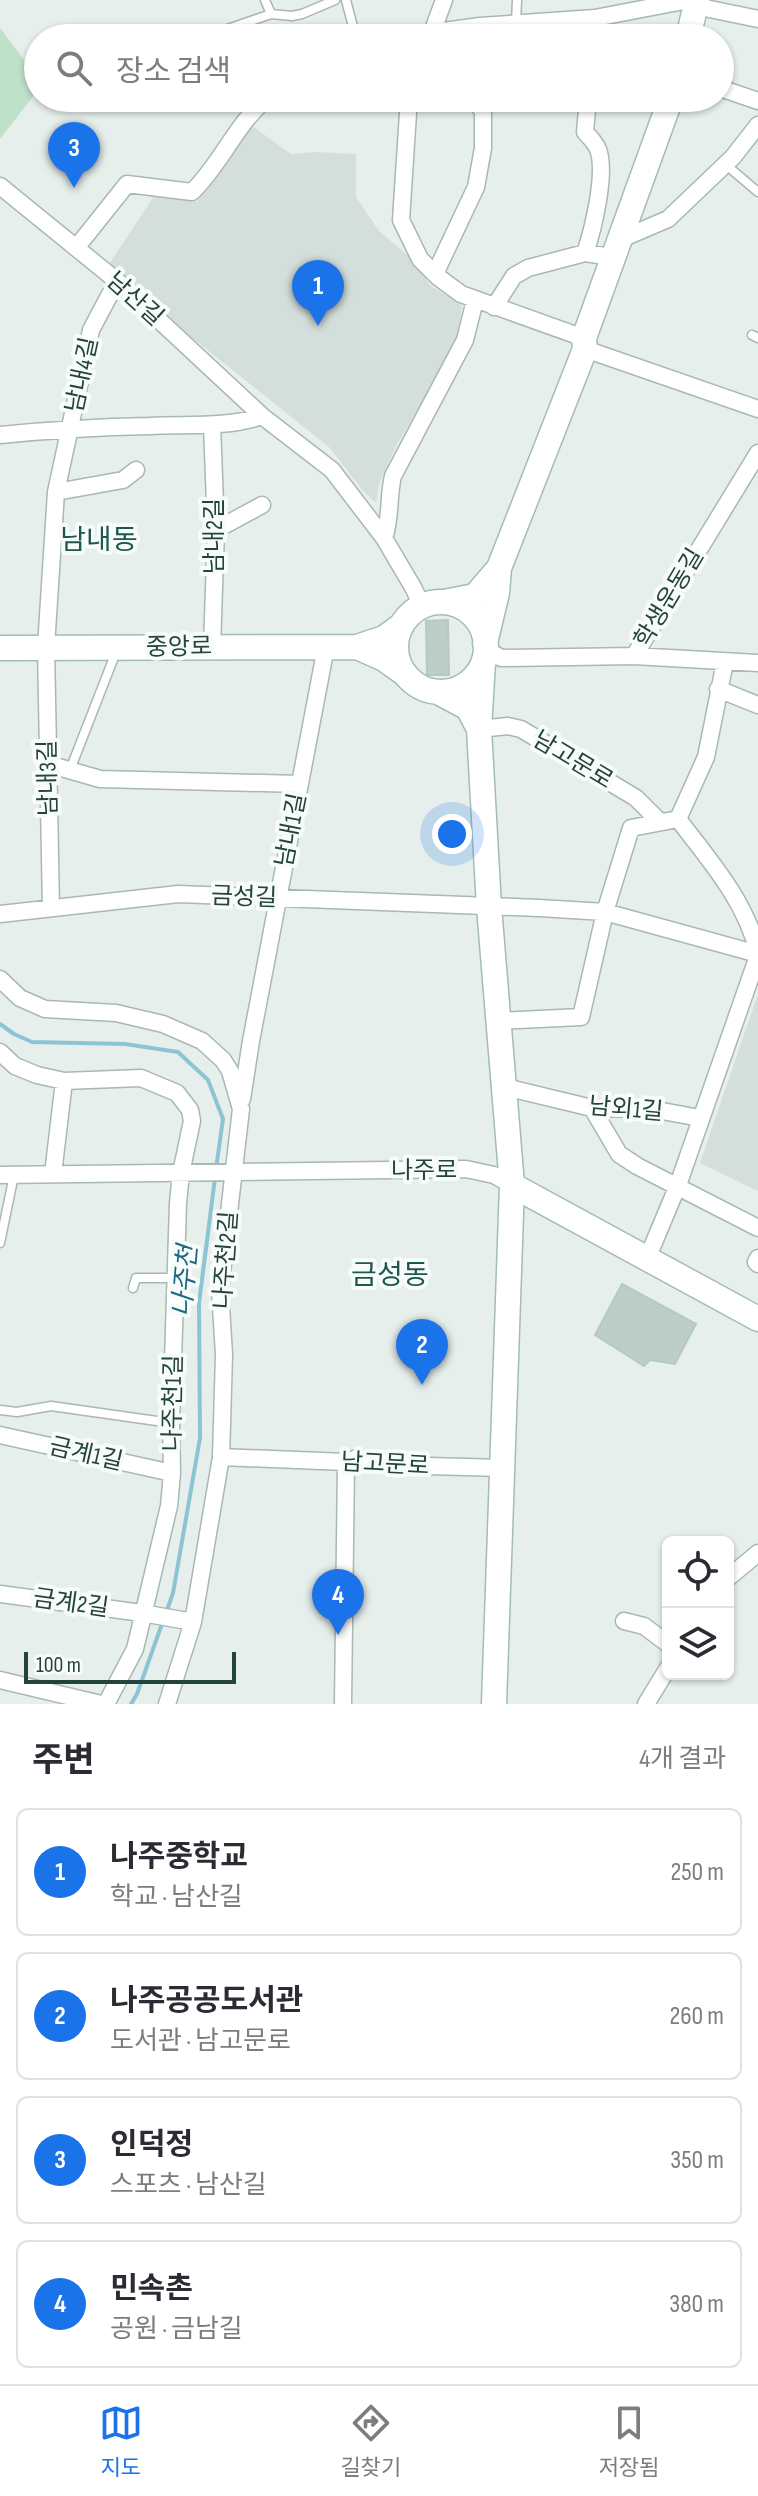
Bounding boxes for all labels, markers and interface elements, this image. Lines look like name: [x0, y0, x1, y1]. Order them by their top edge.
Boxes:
search box: [24, 24, 734, 112]
icon: search: [52, 46, 96, 90]
text: 장소 검색: [116, 54, 231, 90]
pin: 3: [48, 122, 100, 188]
pin: 1: [292, 260, 344, 326]
street label: 남산길: [101, 266, 169, 332]
street label: 남내4길: [60, 335, 104, 415]
street label: 남내2길: [200, 498, 229, 574]
district label: 남내동: [60, 524, 138, 557]
street label: 학생운동길: [628, 543, 710, 653]
street label: 중앙로: [146, 632, 212, 662]
street label: 남고문로: [528, 725, 618, 795]
street label: 남내3길: [33, 740, 63, 816]
street label: 남내1길: [270, 791, 312, 869]
your location: [432, 814, 472, 854]
street label: 금성길: [210, 881, 278, 913]
street label: 남외1길: [588, 1091, 664, 1127]
street label: 나주로: [391, 1156, 457, 1185]
street label: 나주천2길: [208, 1210, 244, 1310]
water label: 나주천: [167, 1241, 205, 1318]
district label: 금성동: [351, 1259, 429, 1292]
pin: 2: [396, 1319, 448, 1385]
street label: 나주천1길: [158, 1354, 188, 1452]
street label: 금계1길: [46, 1431, 126, 1477]
street label: 남고문로: [340, 1447, 430, 1481]
map controls: [662, 1536, 734, 1680]
button: locate: [662, 1536, 734, 1608]
pin: 4: [312, 1569, 364, 1635]
street label: 금계2길: [31, 1583, 111, 1623]
button: layers: [662, 1608, 734, 1680]
scale bar: [24, 1648, 236, 1684]
text: 100 m: [36, 1652, 81, 1679]
text: 주변: [32, 1740, 95, 1781]
text: 4개 결과: [639, 1744, 726, 1775]
text: 나주중학교: [110, 1839, 248, 1875]
text: 1: [55, 1857, 65, 1888]
text: 250 m: [670, 1857, 724, 1888]
text: 학교 · 남산길: [110, 1882, 243, 1913]
text: 나주공공도서관: [110, 1983, 303, 2019]
text: 2: [54, 2001, 66, 2032]
text: 260 m: [669, 2001, 724, 2032]
text: 도서관 · 남고문로: [110, 2026, 291, 2057]
text: 인덕정: [110, 2127, 193, 2163]
text: 3: [54, 2145, 66, 2176]
text: 350 m: [670, 2145, 724, 2176]
text: 스포츠 · 남산길: [110, 2170, 267, 2201]
text: 민속촌: [110, 2271, 193, 2307]
text: 4: [54, 2289, 66, 2320]
text: 380 m: [669, 2289, 724, 2320]
text: 공원 · 금남길: [110, 2314, 243, 2345]
tab: 지도: [99, 2401, 143, 2482]
tab: 길찾기: [340, 2401, 401, 2482]
tab: 저장됨: [598, 2401, 659, 2482]

